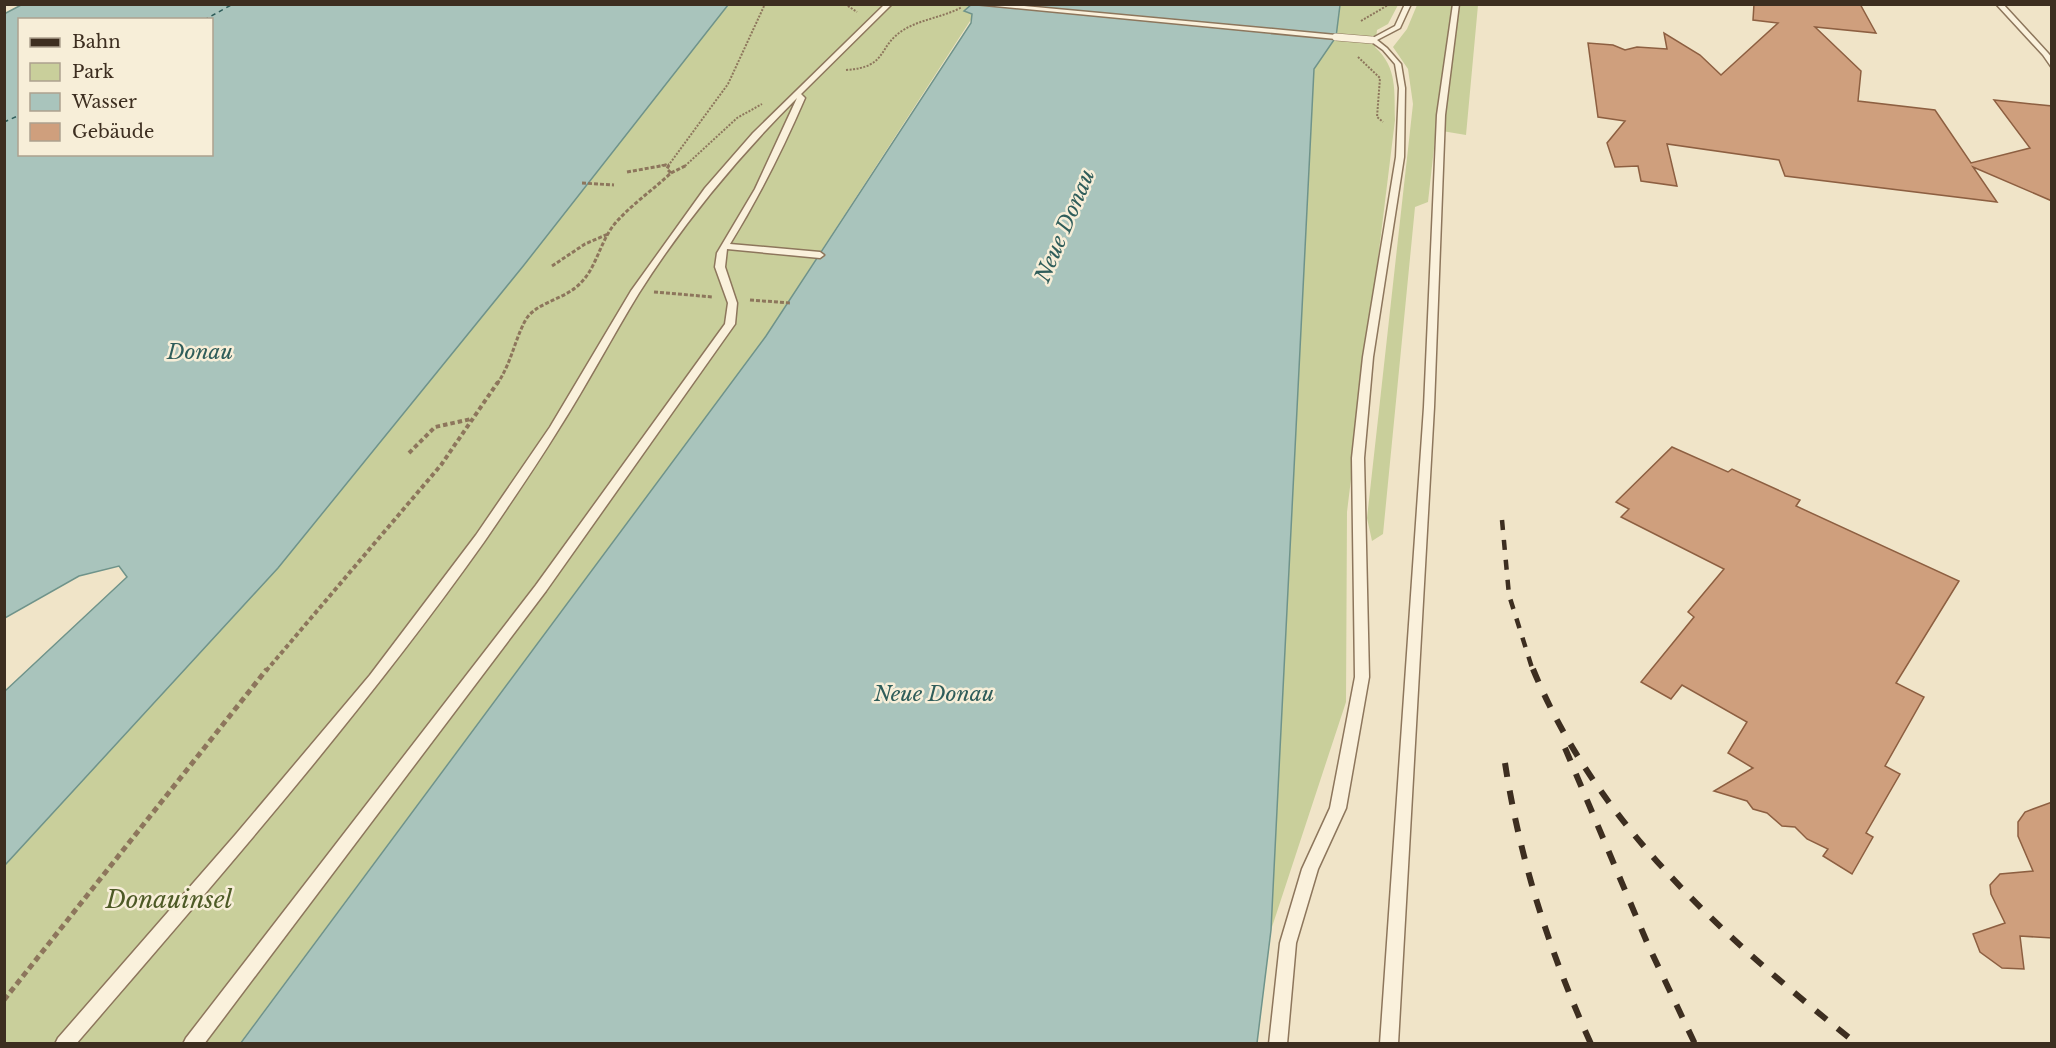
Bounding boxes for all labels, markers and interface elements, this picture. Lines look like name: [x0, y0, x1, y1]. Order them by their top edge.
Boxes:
legend: [18, 18, 213, 156]
text: Bahn: [72, 31, 121, 53]
text: Park: [72, 61, 114, 83]
text: Wasser: [71, 91, 137, 113]
text: Gebäude: [72, 121, 154, 143]
water label: Neue Donau: [1029, 166, 1100, 287]
water label: Donau: [166, 339, 233, 365]
water label: Neue Donau: [873, 681, 994, 707]
park label: Donauinsel: [105, 885, 233, 914]

